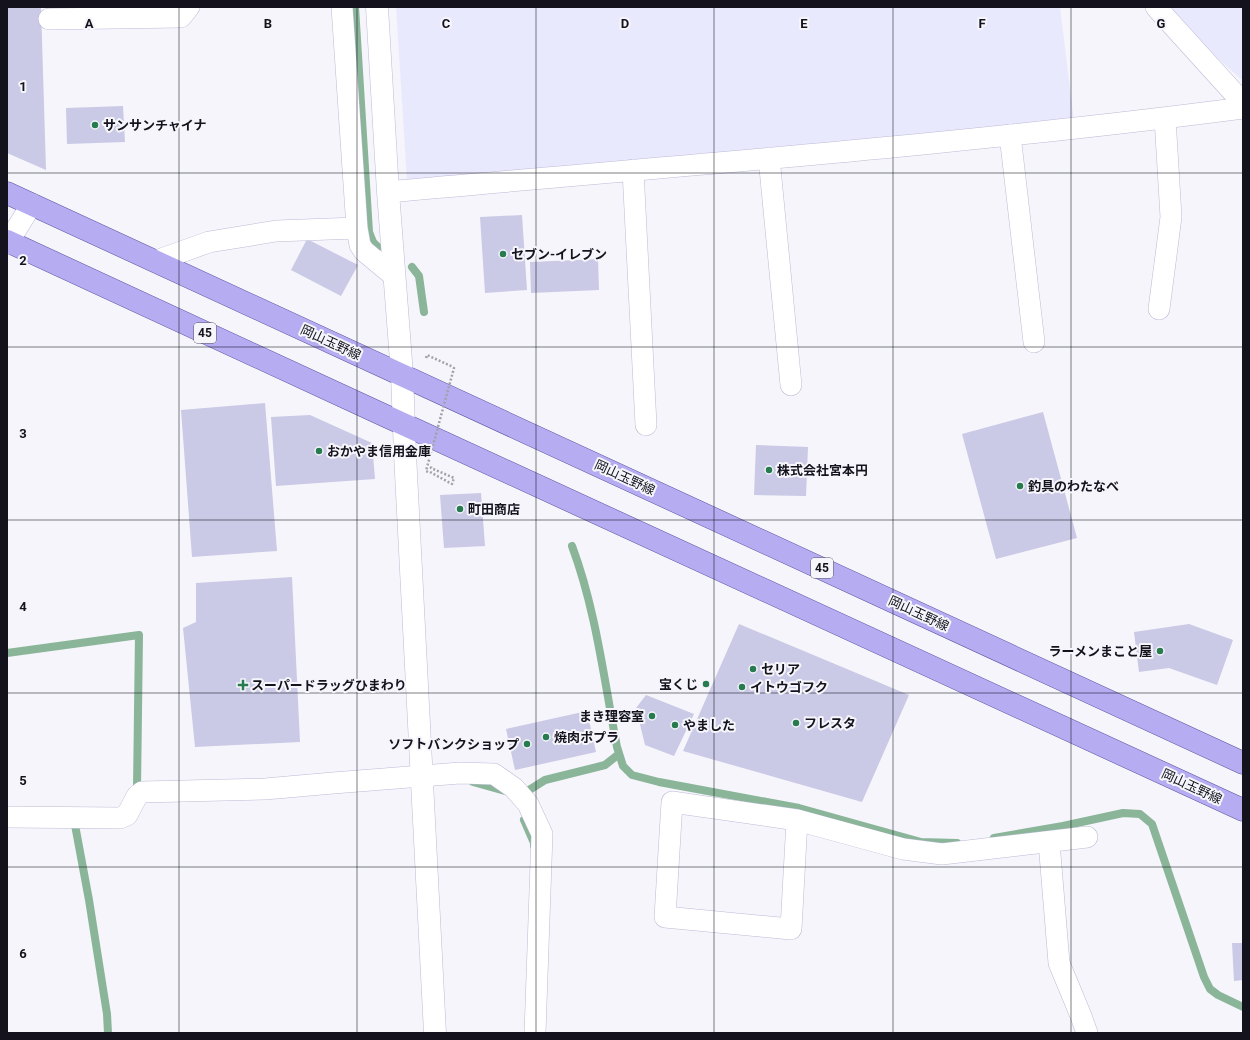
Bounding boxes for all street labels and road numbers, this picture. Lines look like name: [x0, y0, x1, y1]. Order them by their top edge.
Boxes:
street label: 岡山玉野線: [298, 322, 363, 363]
road number: 45: [194, 323, 216, 343]
street label: 岡山玉野線: [592, 457, 657, 498]
road number: 45: [811, 558, 833, 578]
street label: 岡山玉野線: [886, 593, 951, 634]
street label: 岡山玉野線: [1159, 766, 1224, 807]

